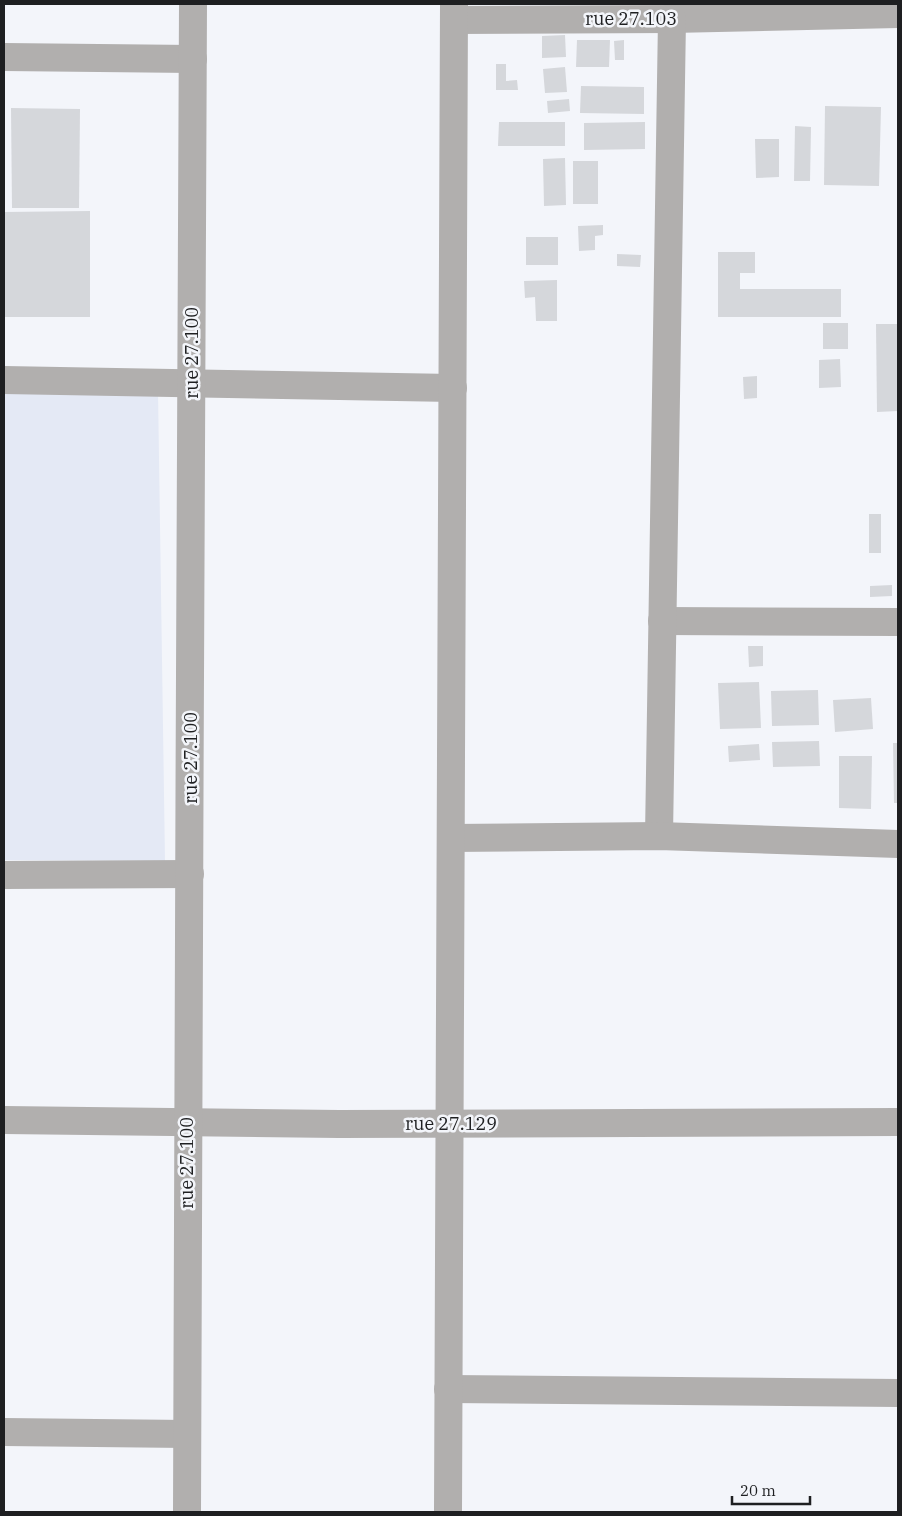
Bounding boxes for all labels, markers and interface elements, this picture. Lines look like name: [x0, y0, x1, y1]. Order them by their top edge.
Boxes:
street label: rue 27.103: [585, 7, 677, 30]
street label: rue 27.100: [180, 307, 203, 399]
street label: rue 27.100: [179, 712, 202, 804]
street label: rue 27.129: [405, 1112, 497, 1135]
street label: rue 27.100: [175, 1117, 198, 1209]
scale bar: [732, 1474, 810, 1506]
text: 20 m: [740, 1481, 776, 1500]

